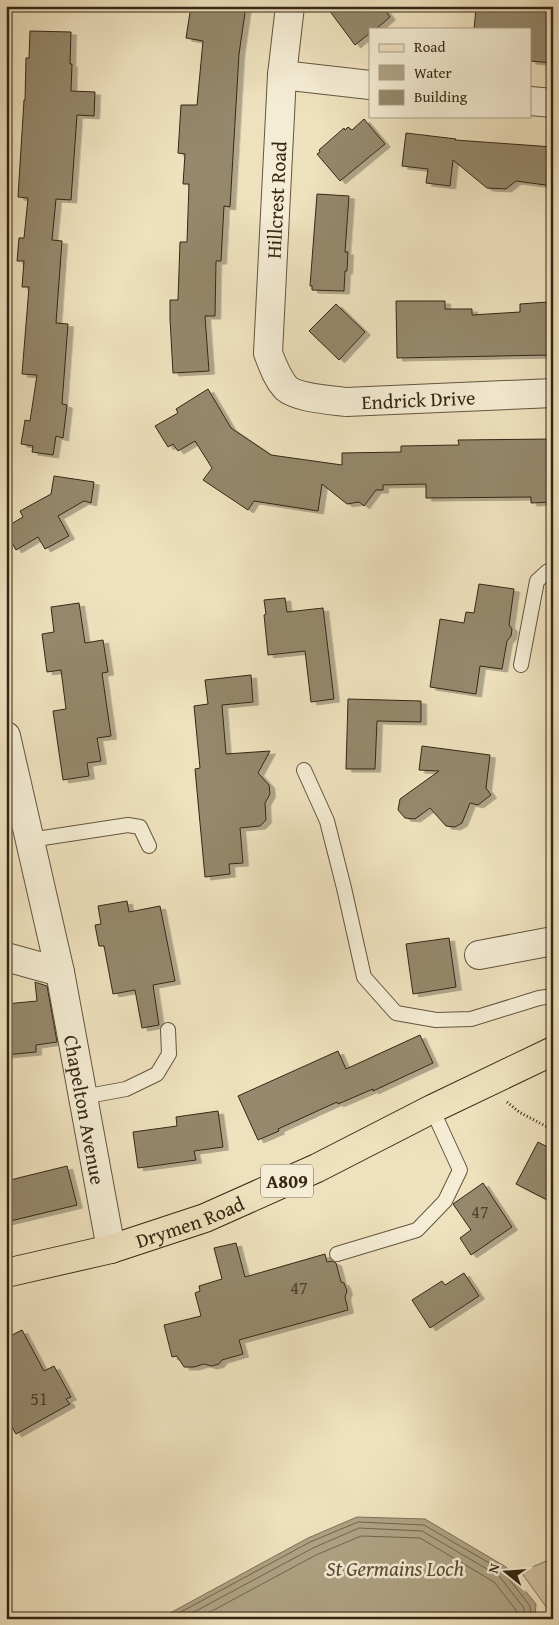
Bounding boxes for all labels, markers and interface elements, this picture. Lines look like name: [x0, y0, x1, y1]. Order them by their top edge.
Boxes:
legend: [369, 28, 532, 118]
text: Road: [414, 36, 445, 57]
text: Water: [414, 62, 452, 83]
text: Building: [414, 86, 468, 107]
street label: Hillcrest Road: [258, 140, 294, 259]
street label: Endrick Drive: [361, 382, 476, 416]
street label: Chapelton Avenue: [57, 1032, 113, 1187]
road number: A809: [261, 1164, 313, 1198]
street label: Drymen Road: [132, 1188, 249, 1254]
house number: 47: [471, 1198, 489, 1225]
house number: 47: [290, 1274, 308, 1301]
house number: 51: [30, 1385, 48, 1412]
north arrow: [482, 1548, 532, 1598]
water label: St Germains Loch: [326, 1553, 464, 1584]
text: N: [483, 1560, 505, 1576]

